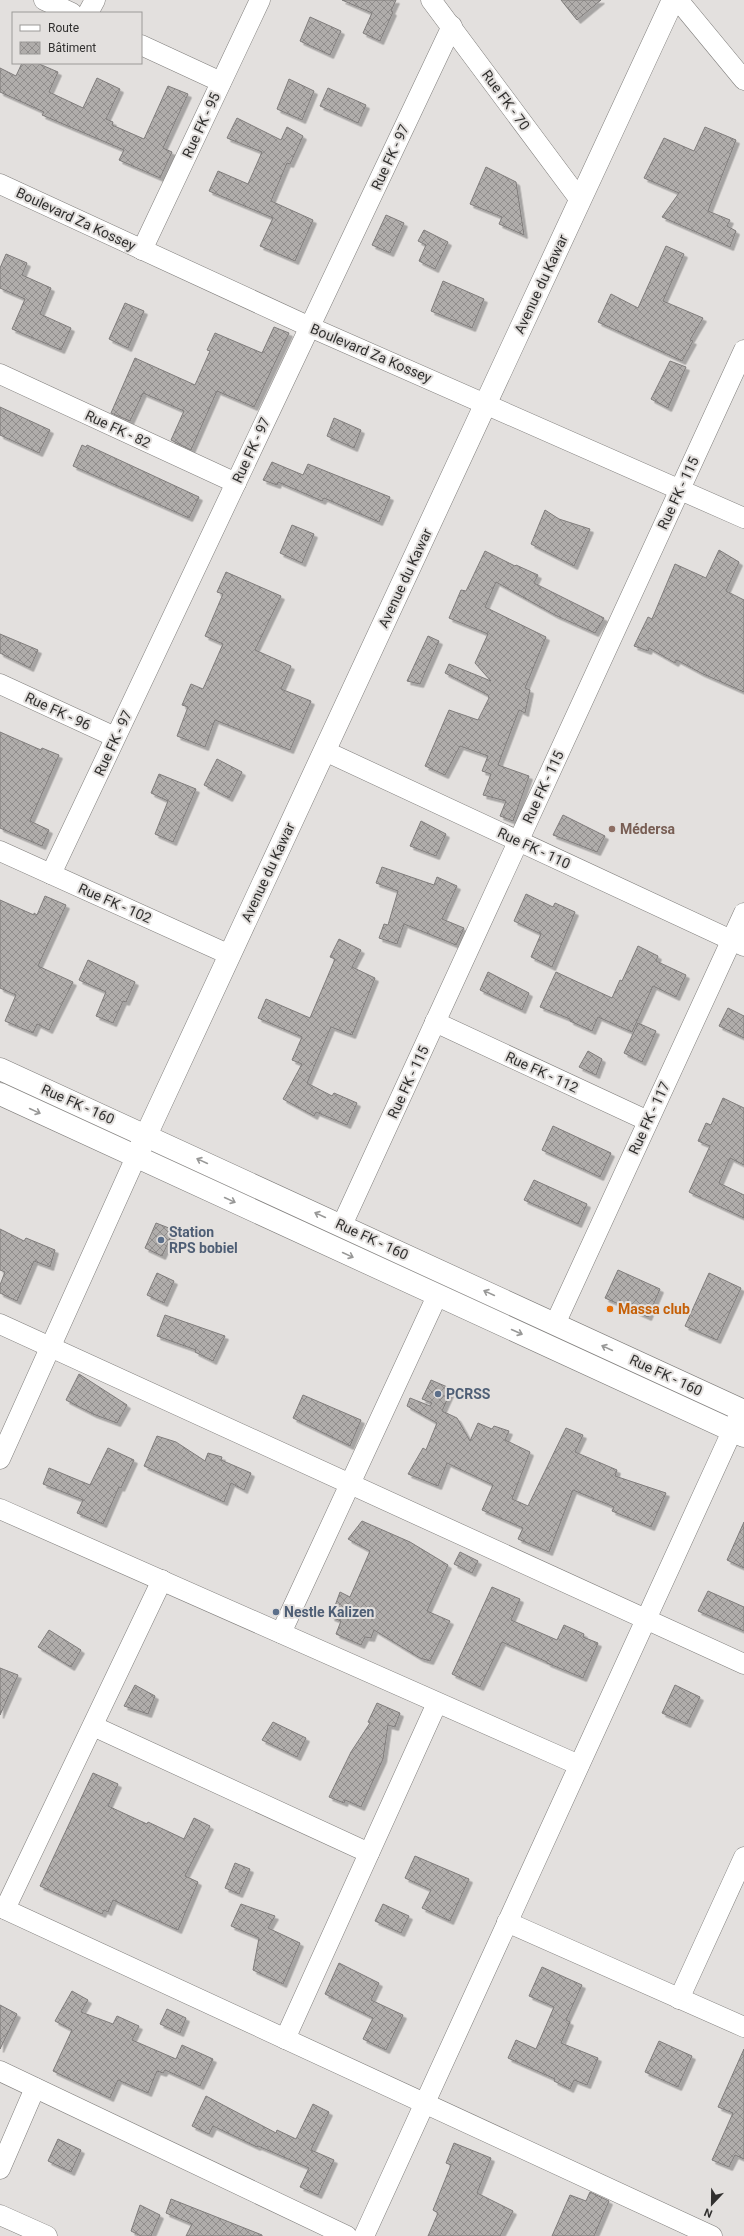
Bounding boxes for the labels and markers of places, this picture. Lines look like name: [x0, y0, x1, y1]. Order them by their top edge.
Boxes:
place label: Médersa: [620, 821, 676, 837]
marker: Médersa: [607, 824, 617, 834]
place label: Station RPS bobiel: [169, 1224, 238, 1256]
marker: Station RPS bobiel: [156, 1235, 166, 1245]
place label: Massa club: [618, 1301, 690, 1317]
marker: Massa club: [605, 1304, 615, 1314]
place label: PCRSS: [446, 1386, 491, 1402]
marker: PCRSS: [433, 1389, 443, 1399]
place label: Nestle Kalizen: [284, 1604, 374, 1620]
marker: Nestle Kalizen: [271, 1607, 281, 1617]

